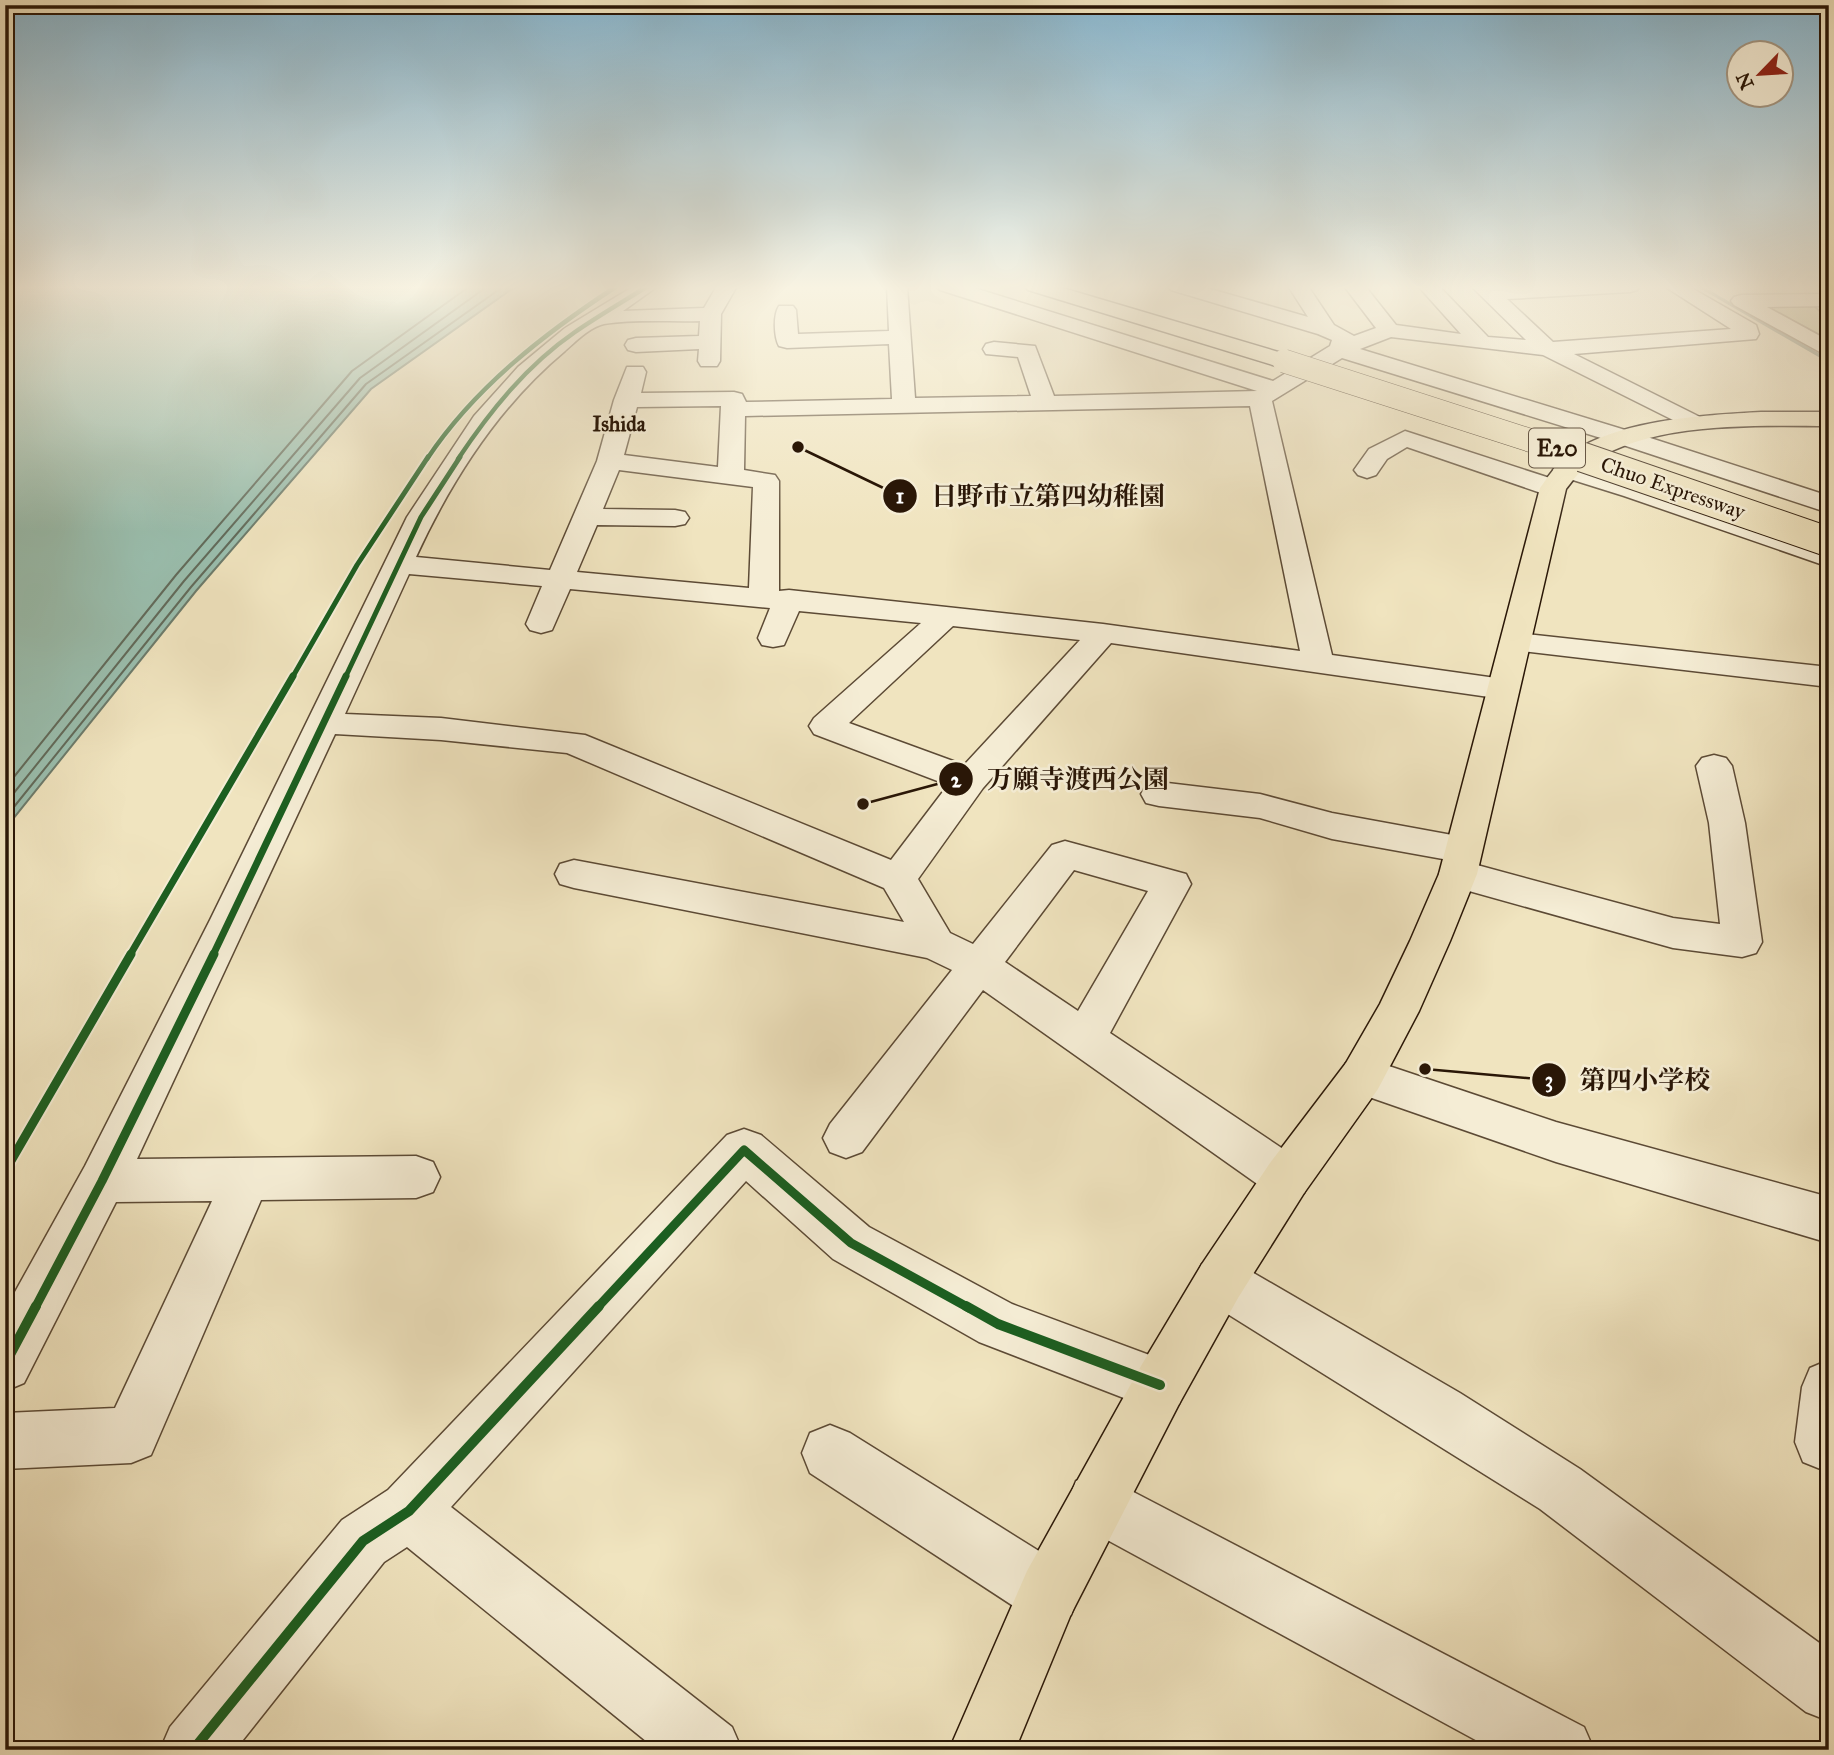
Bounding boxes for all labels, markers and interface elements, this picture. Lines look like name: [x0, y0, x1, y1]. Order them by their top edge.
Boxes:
north arrow: [1726, 38, 1796, 108]
text: N: [1731, 69, 1759, 93]
district label: Ishida: [592, 411, 647, 437]
road number: E20: [1529, 428, 1585, 468]
street label: Chuo Expressway: [1597, 451, 1750, 525]
callout: 日野市立第四幼稚園: [882, 472, 1179, 519]
text: 日野市立第四幼稚園: [931, 480, 1165, 512]
text: 1: [896, 483, 904, 509]
callout: 万願寺渡西公園: [938, 756, 1183, 803]
text: 万願寺渡西公園: [987, 763, 1169, 795]
text: 2: [951, 767, 962, 793]
callout: 第四小学校: [1531, 1056, 1724, 1103]
text: 第四小学校: [1580, 1064, 1710, 1096]
text: 3: [1545, 1067, 1553, 1093]

